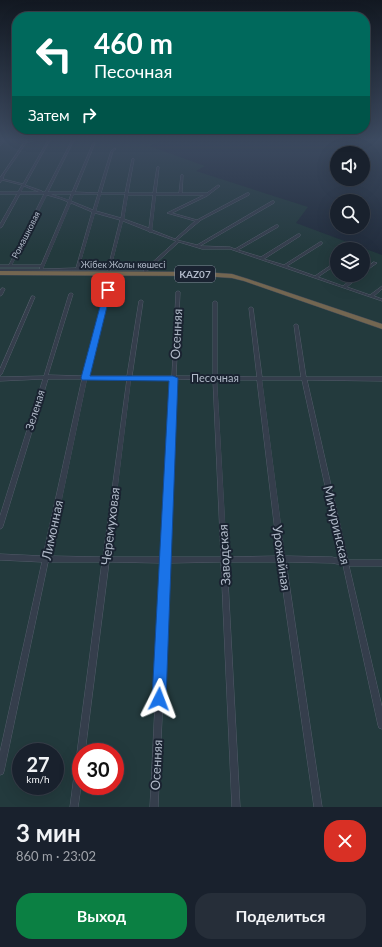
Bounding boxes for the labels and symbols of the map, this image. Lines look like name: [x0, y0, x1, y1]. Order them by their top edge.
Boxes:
street label: Ромашковая: [9, 209, 42, 260]
street label: Жібек Жолы көшесі: [81, 259, 165, 270]
road number: KAZ07: [175, 266, 215, 282]
pin: [91, 273, 125, 307]
street label: Осенняя: [167, 308, 185, 360]
street label: Песочная: [191, 371, 239, 384]
street label: Зеленая: [22, 388, 47, 432]
street label: Мичуринская: [320, 484, 354, 566]
street label: Черемуховая: [97, 486, 123, 566]
street label: Лимонная: [38, 499, 66, 562]
street label: Заводская: [214, 524, 234, 586]
street label: Урожайная: [269, 524, 295, 592]
position arrow: [138, 678, 180, 720]
street label: Осенняя: [147, 739, 165, 791]
speed limit sign: 30: [72, 743, 124, 795]

